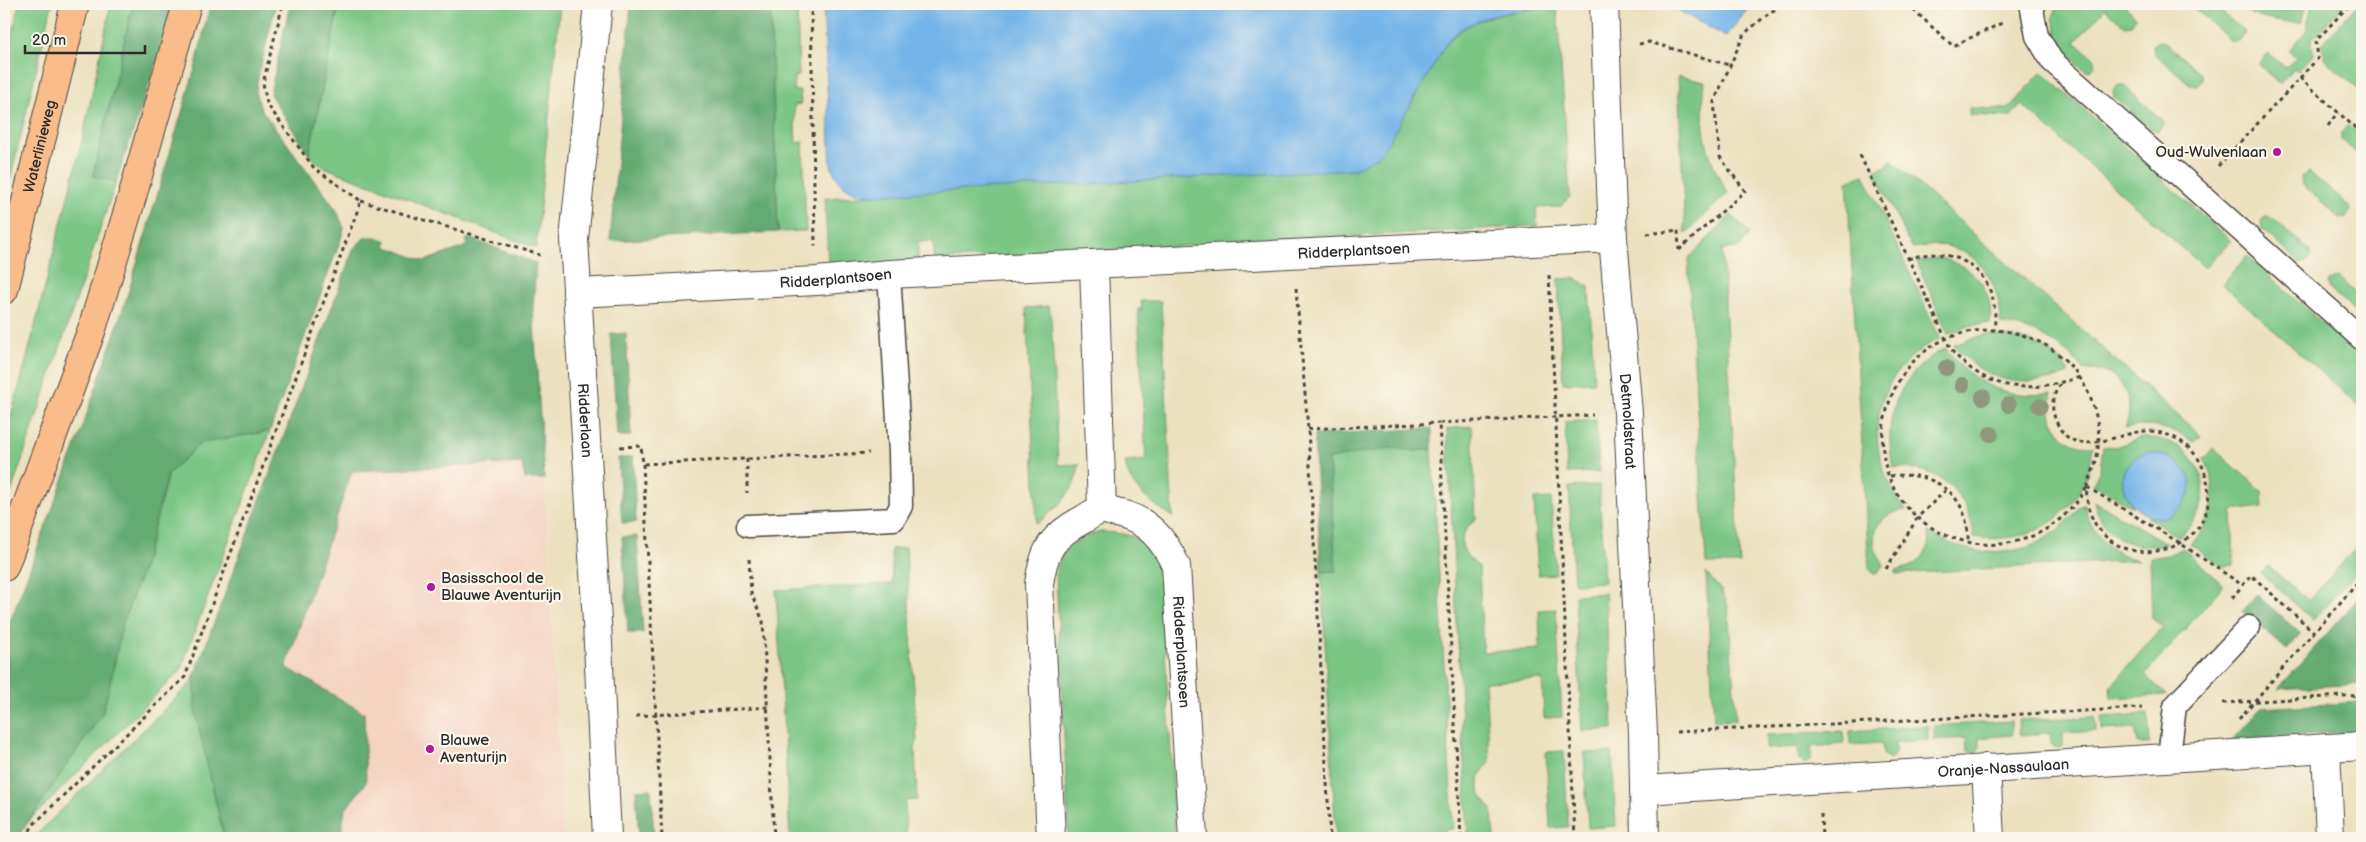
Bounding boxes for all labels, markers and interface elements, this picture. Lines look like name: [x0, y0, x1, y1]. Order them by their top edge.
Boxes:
scale bar: [25, 22, 145, 54]
text: 20 m: [32, 31, 66, 50]
street label: Waterlinieweg: [19, 98, 61, 195]
place label: Oud-Wulvenlaan: [2156, 143, 2267, 162]
marker: Oud-Wulvenlaan: [2271, 146, 2283, 158]
street label: Ridderplantsoen: [1297, 239, 1410, 264]
street label: Ridderplantsoen: [779, 265, 893, 293]
street label: Detmoldstraat: [1615, 373, 1640, 470]
street label: Ridderlaan: [573, 383, 596, 458]
place label: Basisschool de Blauwe Aventurijn: [441, 569, 561, 605]
marker: Basisschool de Blauwe Aventurijn: [425, 581, 437, 593]
street label: Ridderplantsoen: [1168, 595, 1194, 708]
place label: Blauwe Aventurijn: [440, 731, 507, 767]
marker: Blauwe Aventurijn: [424, 743, 436, 755]
street label: Oranje-Nassaulaan: [1937, 755, 2070, 782]

